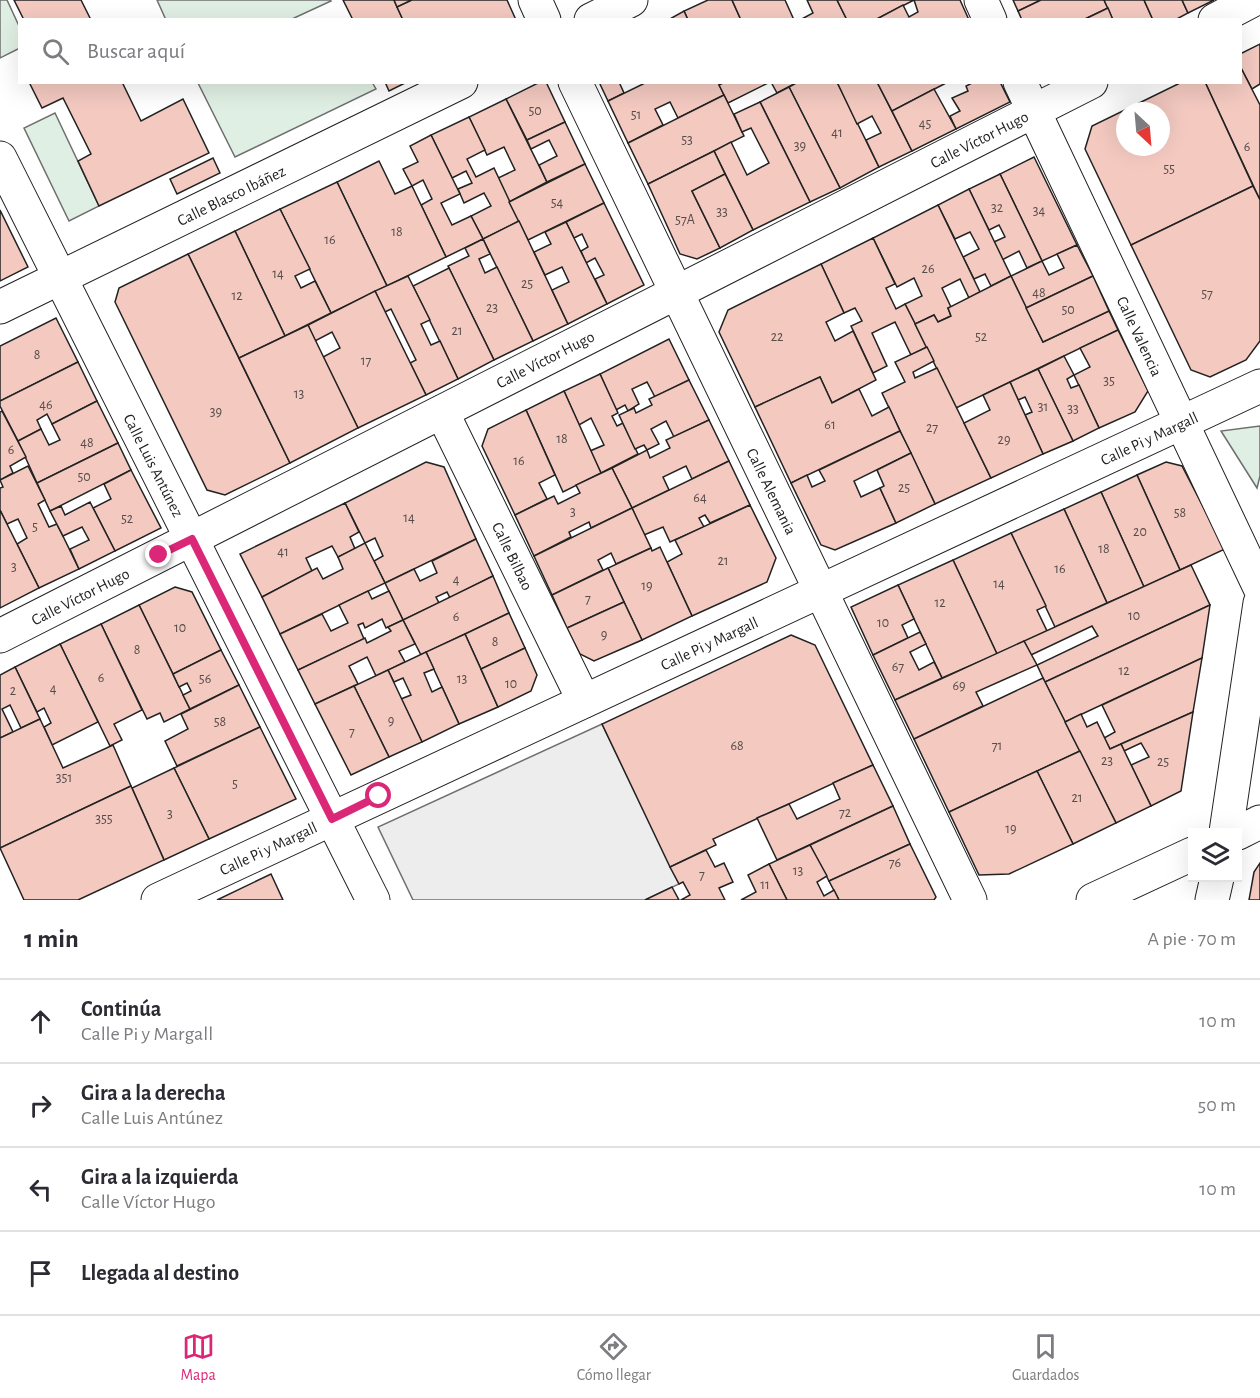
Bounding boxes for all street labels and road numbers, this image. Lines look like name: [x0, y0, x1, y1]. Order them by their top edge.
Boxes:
street label: Calle Víctor Hugo: [928, 108, 1031, 171]
street label: Calle Blasco Ibáñez: [175, 163, 288, 229]
street label: Calle Valencia: [1114, 294, 1165, 379]
street label: Calle Víctor Hugo: [494, 328, 597, 391]
street label: Calle Pi y Margall: [1098, 409, 1201, 469]
street label: Calle Luis Antúnez: [120, 411, 186, 520]
street label: Calle Alemania: [743, 446, 799, 537]
street label: Calle Bilbao: [489, 520, 535, 593]
street label: Calle Víctor Hugo: [29, 565, 132, 628]
street label: Calle Pi y Margall: [658, 614, 761, 674]
street label: Calle Pi y Margall: [217, 819, 320, 879]

